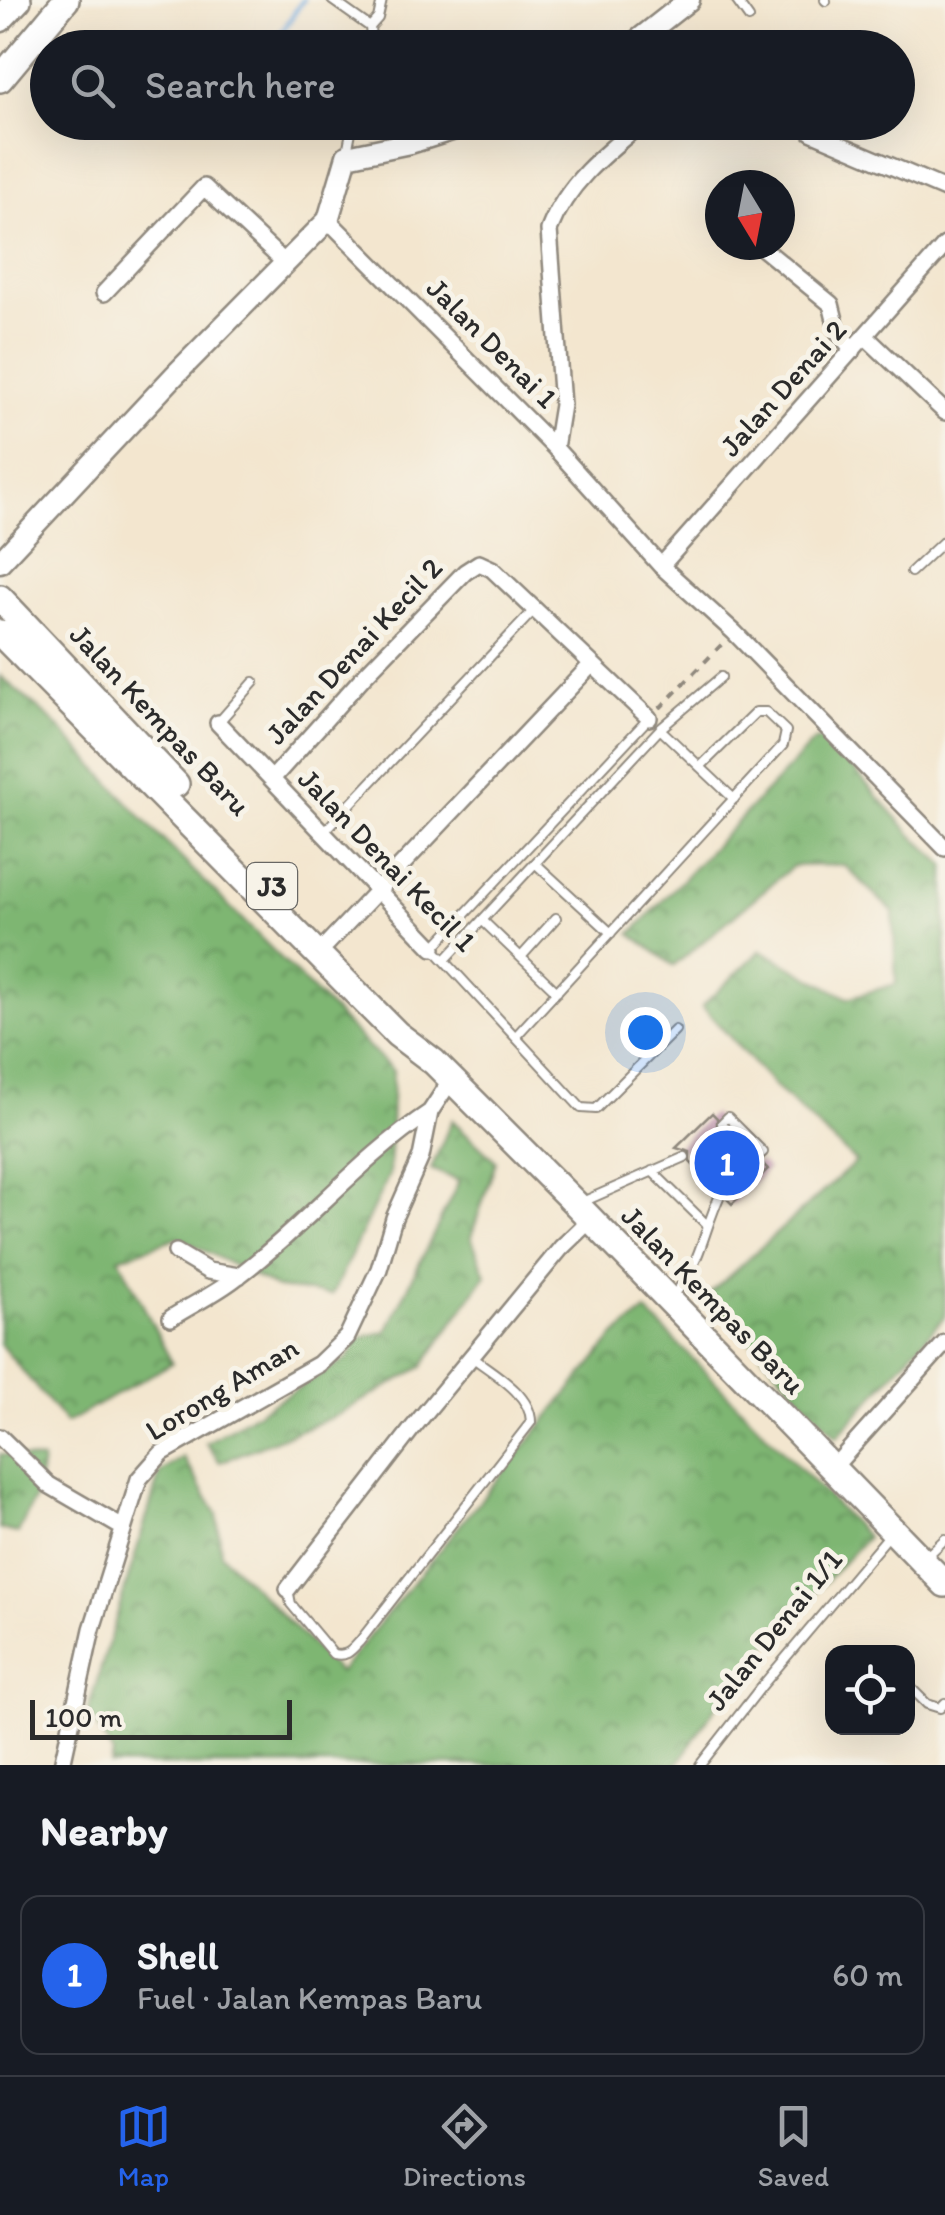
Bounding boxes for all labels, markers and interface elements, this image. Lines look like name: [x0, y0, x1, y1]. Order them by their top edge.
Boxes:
search box: [30, 30, 915, 140]
icon: search: [65, 58, 120, 113]
text: Search here: [145, 62, 336, 108]
north arrow: [705, 170, 795, 260]
street label: Jalan Denai 1: [419, 269, 566, 416]
street label: Jalan Denai 2: [711, 311, 854, 464]
street label: Jalan Denai Kecil 2: [257, 549, 450, 752]
street label: Jalan Kempas Baru: [62, 616, 259, 823]
street label: Jalan Denai Kecil 1: [290, 760, 484, 959]
road number: J3: [247, 863, 297, 909]
your location: [620, 1007, 671, 1058]
pin: 1: [694, 1126, 760, 1200]
street label: Jalan Kempas Baru: [614, 1197, 813, 1402]
street label: Lorong Aman: [139, 1328, 305, 1449]
street label: Jalan Denai 1/1: [697, 1542, 850, 1718]
map controls: [825, 1645, 915, 1735]
button: locate: [825, 1645, 915, 1735]
scale bar: [30, 1695, 292, 1740]
text: 100 m: [45, 1700, 122, 1734]
text: Nearby: [40, 1805, 167, 1856]
text: Shell: [137, 1933, 218, 1979]
text: 1: [67, 1956, 82, 1994]
text: 60 m: [832, 1956, 903, 1994]
text: Fuel · Jalan Kempas Baru: [137, 1979, 482, 2017]
tab: Map: [116, 2099, 171, 2193]
tab: Directions: [403, 2099, 526, 2193]
tab: Saved: [758, 2099, 829, 2193]

